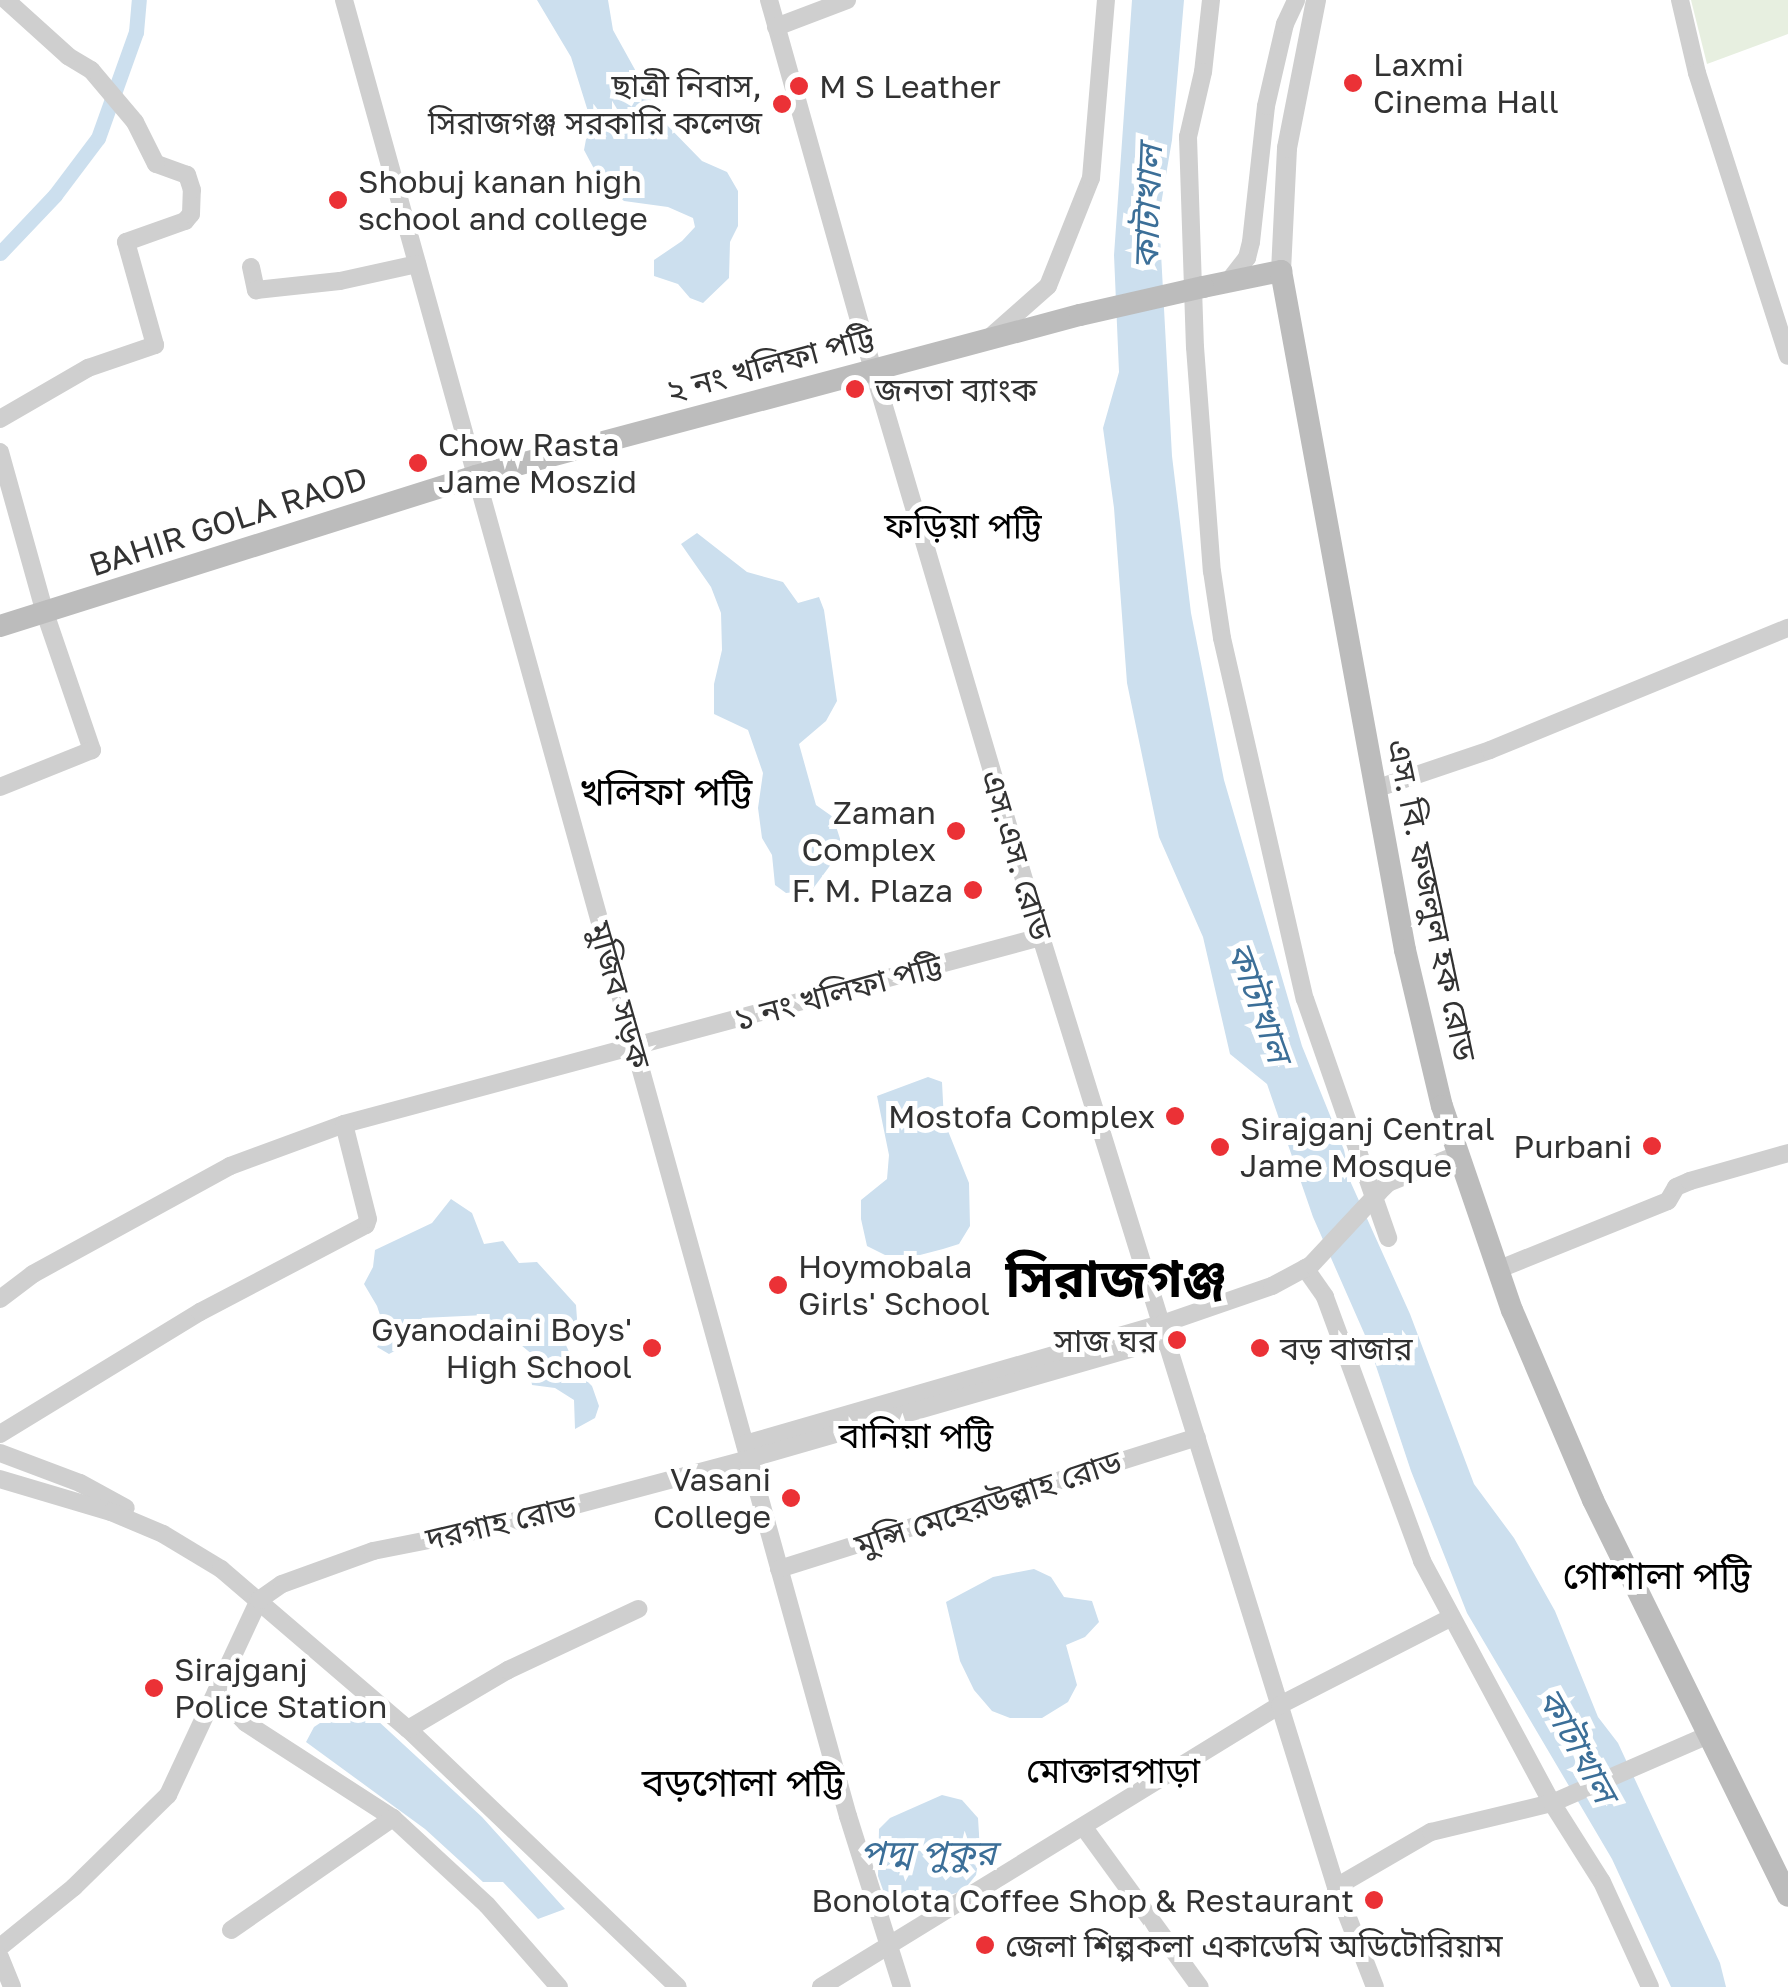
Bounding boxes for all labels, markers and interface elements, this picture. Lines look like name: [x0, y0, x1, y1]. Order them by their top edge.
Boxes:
place label: Laxmi Cinema Hall: [1373, 46, 1559, 121]
place label: ছাত্রী নিবাস, সিরাজগঞ্জ সরকারি কলেজ: [428, 67, 762, 142]
place label: M S Leather: [819, 67, 1001, 105]
marker: Laxmi Cinema Hall: [1342, 72, 1364, 94]
marker: M S Leather: [788, 75, 810, 97]
marker: ছাত্রী নিবাস, সিরাজগঞ্জ সরকারি কলেজ: [771, 93, 793, 115]
water label: কাটাখাল: [1124, 144, 1170, 270]
place label: Shobuj kanan high school and college: [358, 163, 648, 238]
marker: Shobuj kanan high school and college: [327, 189, 349, 211]
street label: ২ নং খলিফা পট্টি: [662, 318, 878, 410]
place label: জনতা ব্যাংক: [875, 370, 1037, 408]
marker: জনতা ব্যাংক: [844, 378, 866, 400]
place label: Chow Rasta Jame Moszid: [438, 426, 637, 501]
marker: Chow Rasta Jame Moszid: [407, 452, 429, 474]
street label: BAHIR GOLA RAOD: [84, 458, 372, 584]
district label: ফড়িয়া পট্টি: [884, 504, 1042, 546]
street label: এস. বি. ফজলুল হক রোড: [1379, 736, 1485, 1064]
street label: এস.এস. রোড: [973, 765, 1061, 945]
district label: খলিফা পট্টি: [580, 768, 752, 814]
place label: Zaman Complex: [802, 794, 936, 869]
marker: Zaman Complex: [945, 820, 967, 842]
place label: F. M. Plaza: [791, 871, 953, 909]
marker: F. M. Plaza: [962, 879, 984, 901]
street label: মুজিব সড়ক: [581, 917, 659, 1073]
water label: কাটাখাল: [1219, 937, 1301, 1067]
street label: ১ নং খলিফা পট্টি: [730, 946, 946, 1038]
place label: Mostofa Complex: [888, 1097, 1155, 1135]
marker: Mostofa Complex: [1164, 1105, 1186, 1127]
place label: Sirajganj Central Jame Mosque: [1240, 1110, 1495, 1185]
place label: Purbani: [1513, 1127, 1632, 1165]
marker: Purbani: [1641, 1135, 1663, 1157]
marker: Sirajganj Central Jame Mosque: [1209, 1136, 1231, 1158]
district label: সিরাজগঞ্জ: [1006, 1247, 1226, 1309]
place label: Hoymobala Girls' School: [798, 1248, 990, 1323]
marker: Hoymobala Girls' School: [767, 1274, 789, 1296]
place label: Gyanodaini Boys' High School: [371, 1311, 632, 1386]
place label: সাজ ঘর: [1054, 1321, 1157, 1359]
marker: সাজ ঘর: [1166, 1329, 1188, 1351]
place label: বড় বাজার: [1280, 1329, 1413, 1367]
marker: Gyanodaini Boys' High School: [641, 1337, 663, 1359]
marker: বড় বাজার: [1249, 1337, 1271, 1359]
district label: বানিয়া পট্টি: [839, 1414, 993, 1456]
street label: মুন্সি মেহেরউল্লাহ রোড: [850, 1442, 1126, 1564]
place label: Vasani College: [653, 1461, 771, 1536]
street label: দরগাহ রোড: [422, 1486, 580, 1558]
marker: Vasani College: [780, 1487, 802, 1509]
district label: গোশালা পট্টি: [1563, 1552, 1751, 1598]
place label: Sirajganj Police Station: [174, 1651, 387, 1726]
marker: Sirajganj Police Station: [143, 1677, 165, 1699]
water label: কাটাখাল: [1530, 1681, 1626, 1809]
district label: মোক্তারপাড়া: [1026, 1749, 1200, 1791]
district label: বড়গোলা পট্টি: [642, 1759, 844, 1805]
water label: পদ্ম পুকুর: [860, 1831, 996, 1873]
place label: Bonolota Coffee Shop & Restaurant: [811, 1881, 1354, 1919]
marker: Bonolota Coffee Shop & Restaurant: [1363, 1889, 1385, 1911]
place label: জেলা শিল্পকলা একাডেমি অডিটোরিয়াম: [1005, 1926, 1503, 1964]
marker: জেলা শিল্পকলা একাডেমি অডিটোরিয়াম: [974, 1934, 996, 1956]

